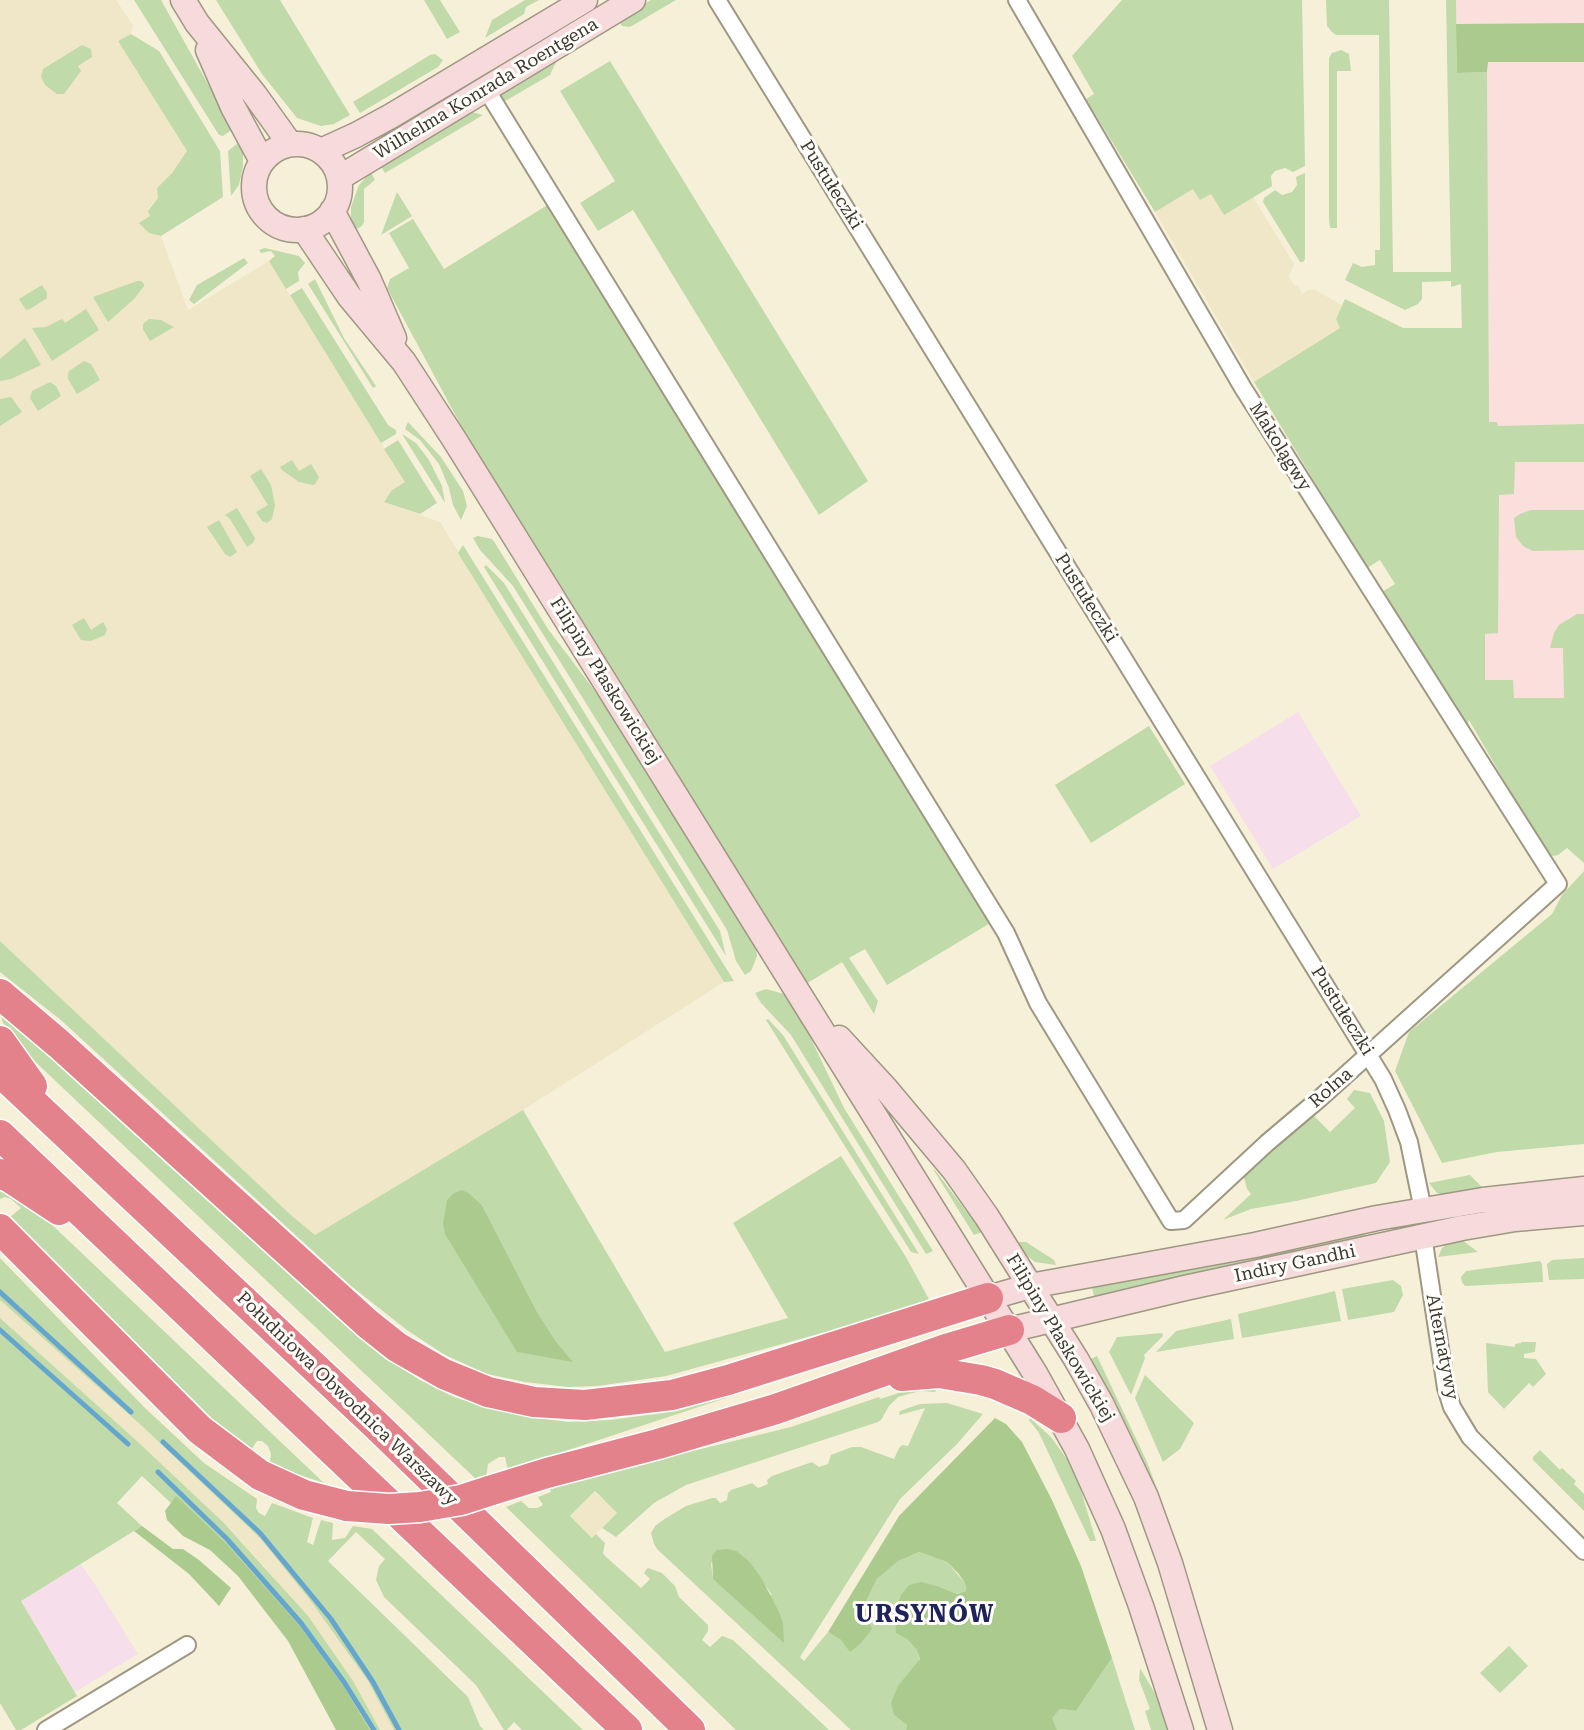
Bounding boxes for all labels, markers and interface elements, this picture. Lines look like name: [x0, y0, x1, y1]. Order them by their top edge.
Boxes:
street label: Wilhelma Konrada Roentgena: [370, 13, 602, 165]
street label: Pustułeczki: [795, 136, 867, 234]
street label: Makolągwy: [1244, 399, 1316, 495]
street label: Pustułeczki: [1050, 549, 1122, 647]
street label: Filipiny Płaskowickiej: [545, 594, 665, 768]
street label: Pustułeczki: [1306, 962, 1378, 1060]
street label: Rolna: [1305, 1063, 1357, 1113]
street label: Indiry Gandhi: [1233, 1241, 1357, 1287]
street label: Filipiny Płaskowickiej: [1001, 1250, 1119, 1426]
street label: Południowa Obwodnica Warszawy: [232, 1287, 462, 1511]
street label: Alternatywy: [1421, 1292, 1463, 1402]
district label: URSYNÓW: [855, 1601, 995, 1629]

